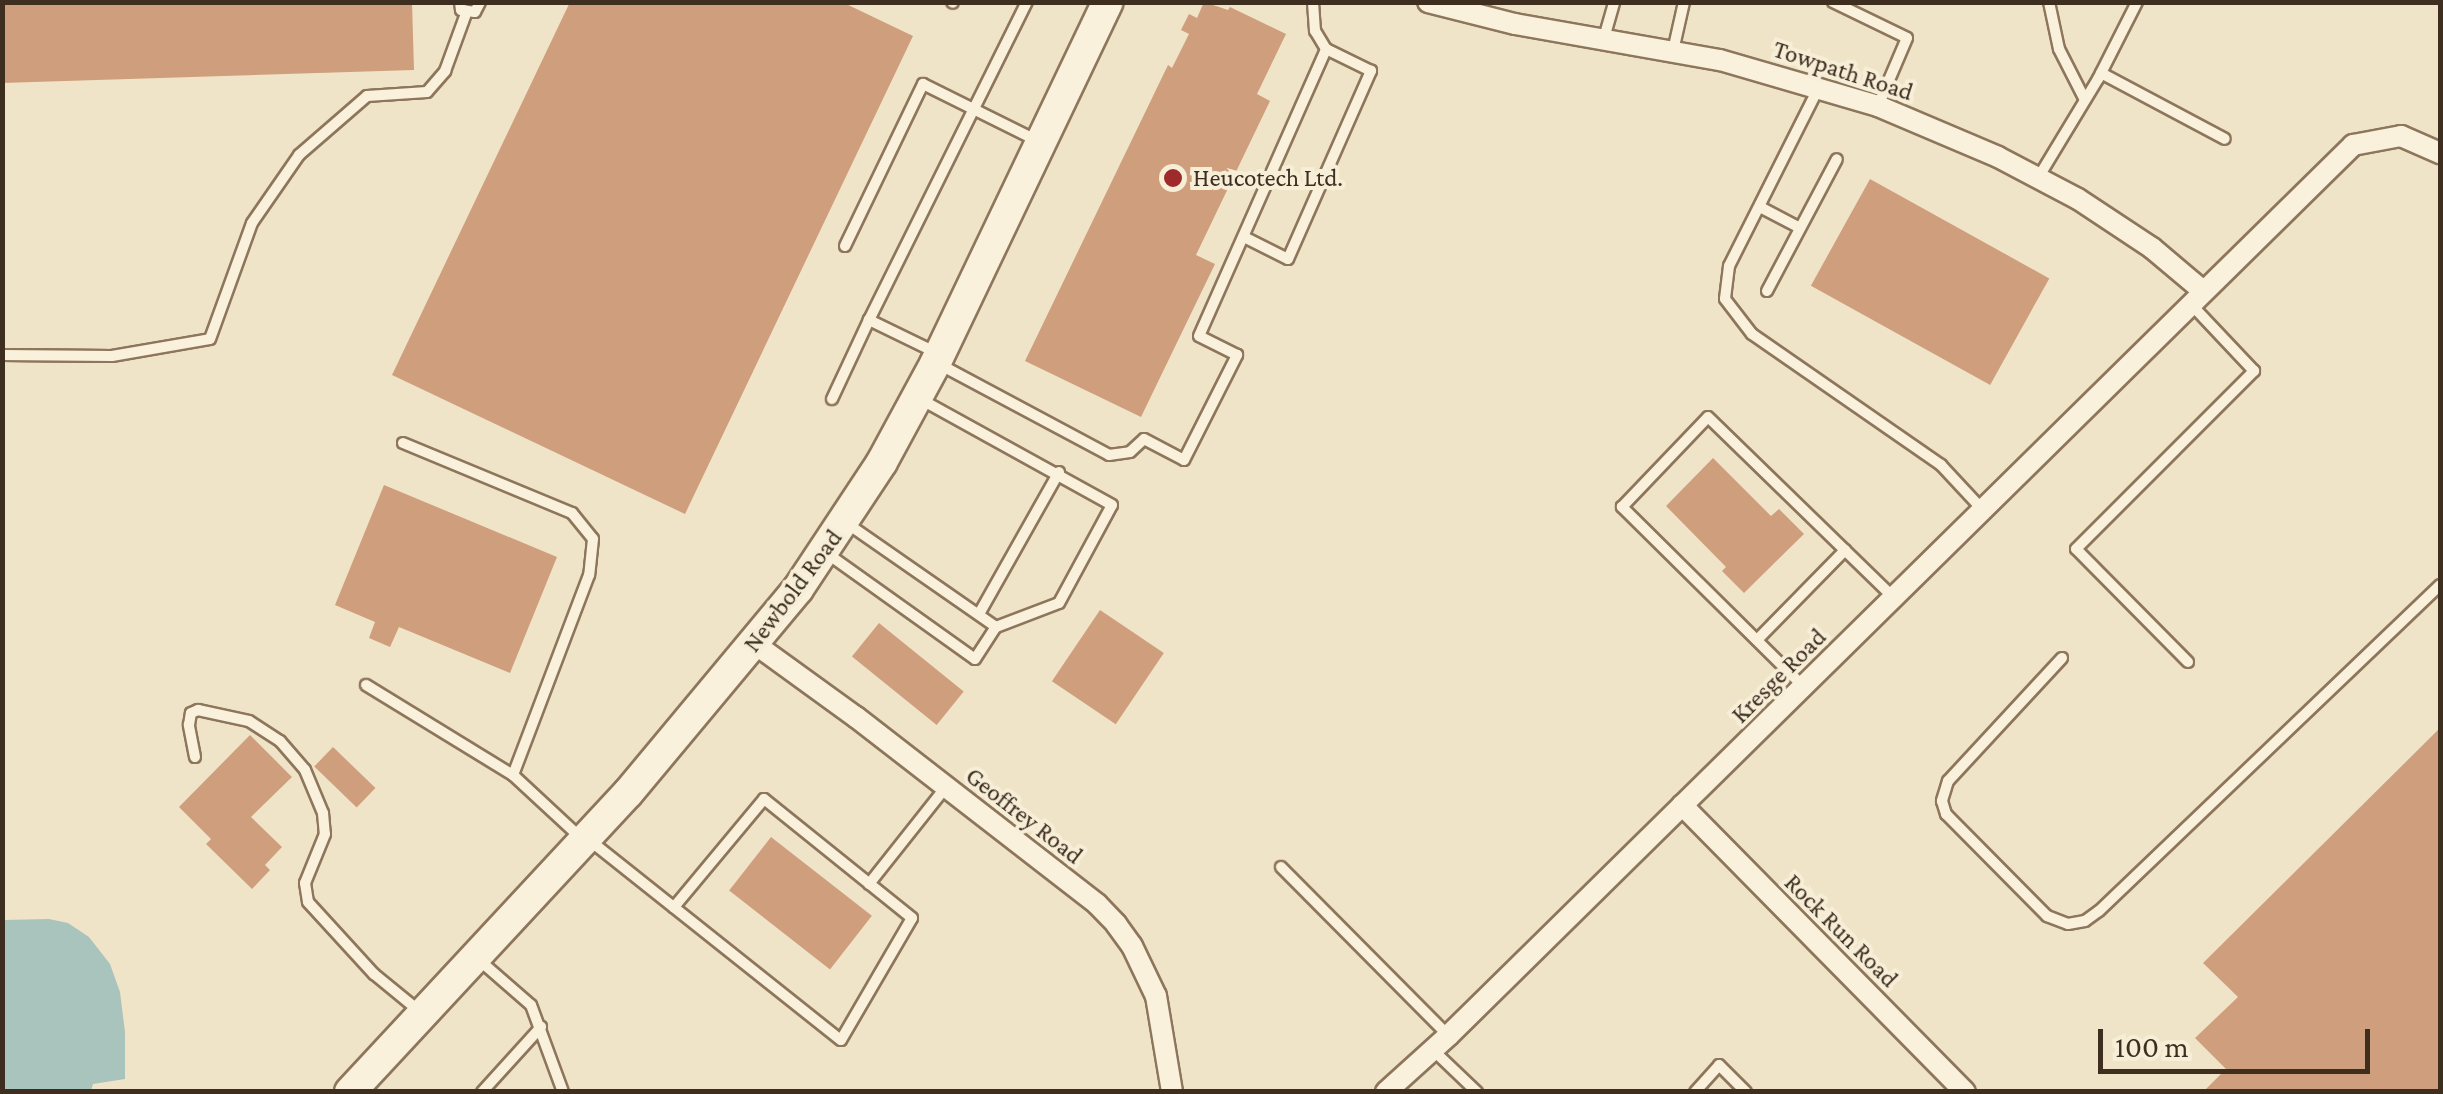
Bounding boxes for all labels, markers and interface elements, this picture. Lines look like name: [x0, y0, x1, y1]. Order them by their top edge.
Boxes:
street label: Towpath Road: [1769, 34, 1917, 108]
place label: Heucotech Ltd.: [1193, 163, 1343, 193]
marker: Heucotech Ltd.: [1162, 167, 1184, 189]
street label: Newbold Road: [737, 524, 849, 658]
street label: Kresge Road: [1725, 622, 1833, 730]
street label: Geoffrey Road: [960, 761, 1088, 871]
street label: Rock Run Road: [1778, 868, 1904, 994]
scale bar: [2103, 1009, 2376, 1071]
text: 100 m: [2115, 1030, 2189, 1063]

